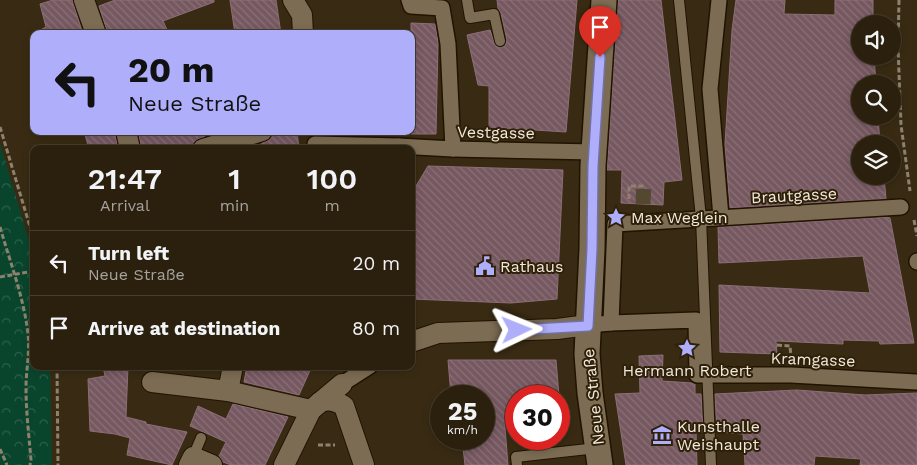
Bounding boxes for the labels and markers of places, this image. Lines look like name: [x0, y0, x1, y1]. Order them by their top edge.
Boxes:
pin: [579, 6, 621, 57]
place icon: Max Weglein: [605, 206, 627, 228]
place label: Max Weglein: [631, 208, 728, 227]
public building icon: Rathaus: [474, 255, 496, 277]
place label: Rathaus: [500, 257, 563, 276]
place icon: Hermann Robert: [676, 337, 698, 359]
place label: Hermann Robert: [623, 361, 752, 380]
place label: Kunsthalle Weishaupt: [677, 417, 760, 454]
museum icon: Kunsthalle Weishaupt: [651, 424, 673, 446]

